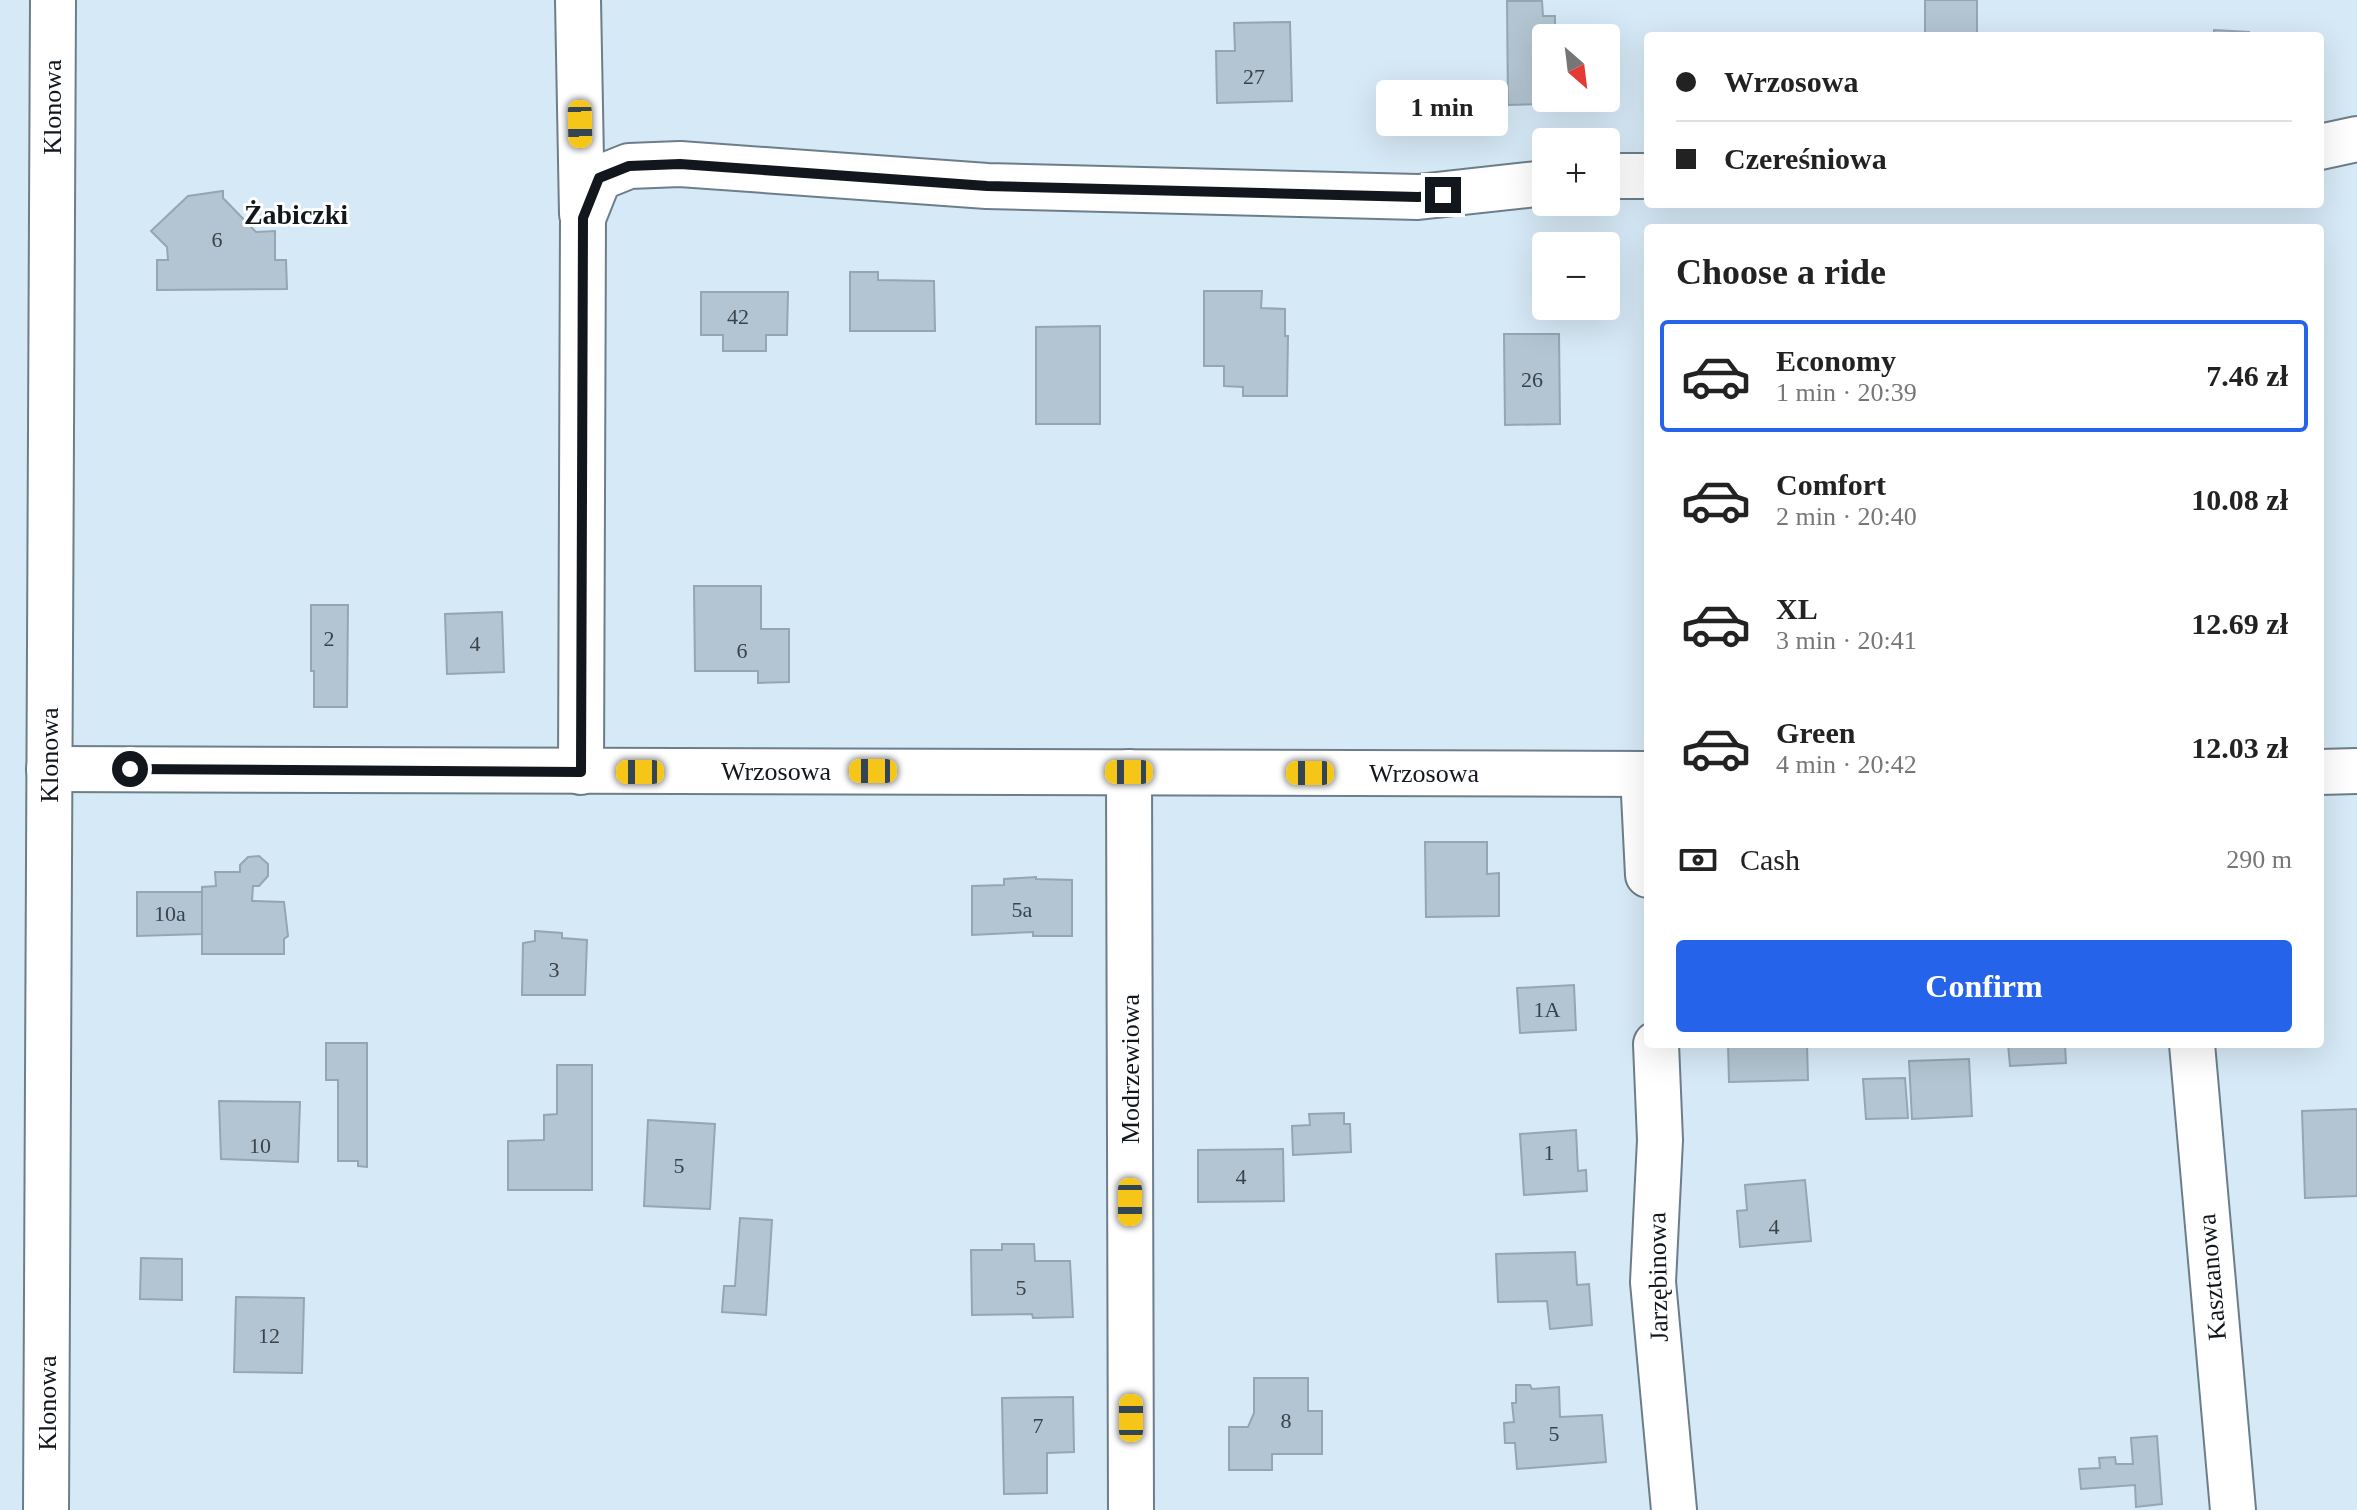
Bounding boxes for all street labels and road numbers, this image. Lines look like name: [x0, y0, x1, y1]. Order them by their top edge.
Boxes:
street label: Klonowa: [38, 59, 67, 155]
street label: Klonowa: [35, 707, 64, 803]
street label: Wrzosowa: [721, 757, 832, 786]
street label: Wrzosowa: [1369, 759, 1480, 788]
street label: Modrzewiowa: [1116, 993, 1145, 1144]
street label: Jarzębinowa: [1642, 1211, 1674, 1342]
street label: Kasztanowa: [2192, 1212, 2232, 1342]
street label: Klonowa: [33, 1355, 62, 1451]

